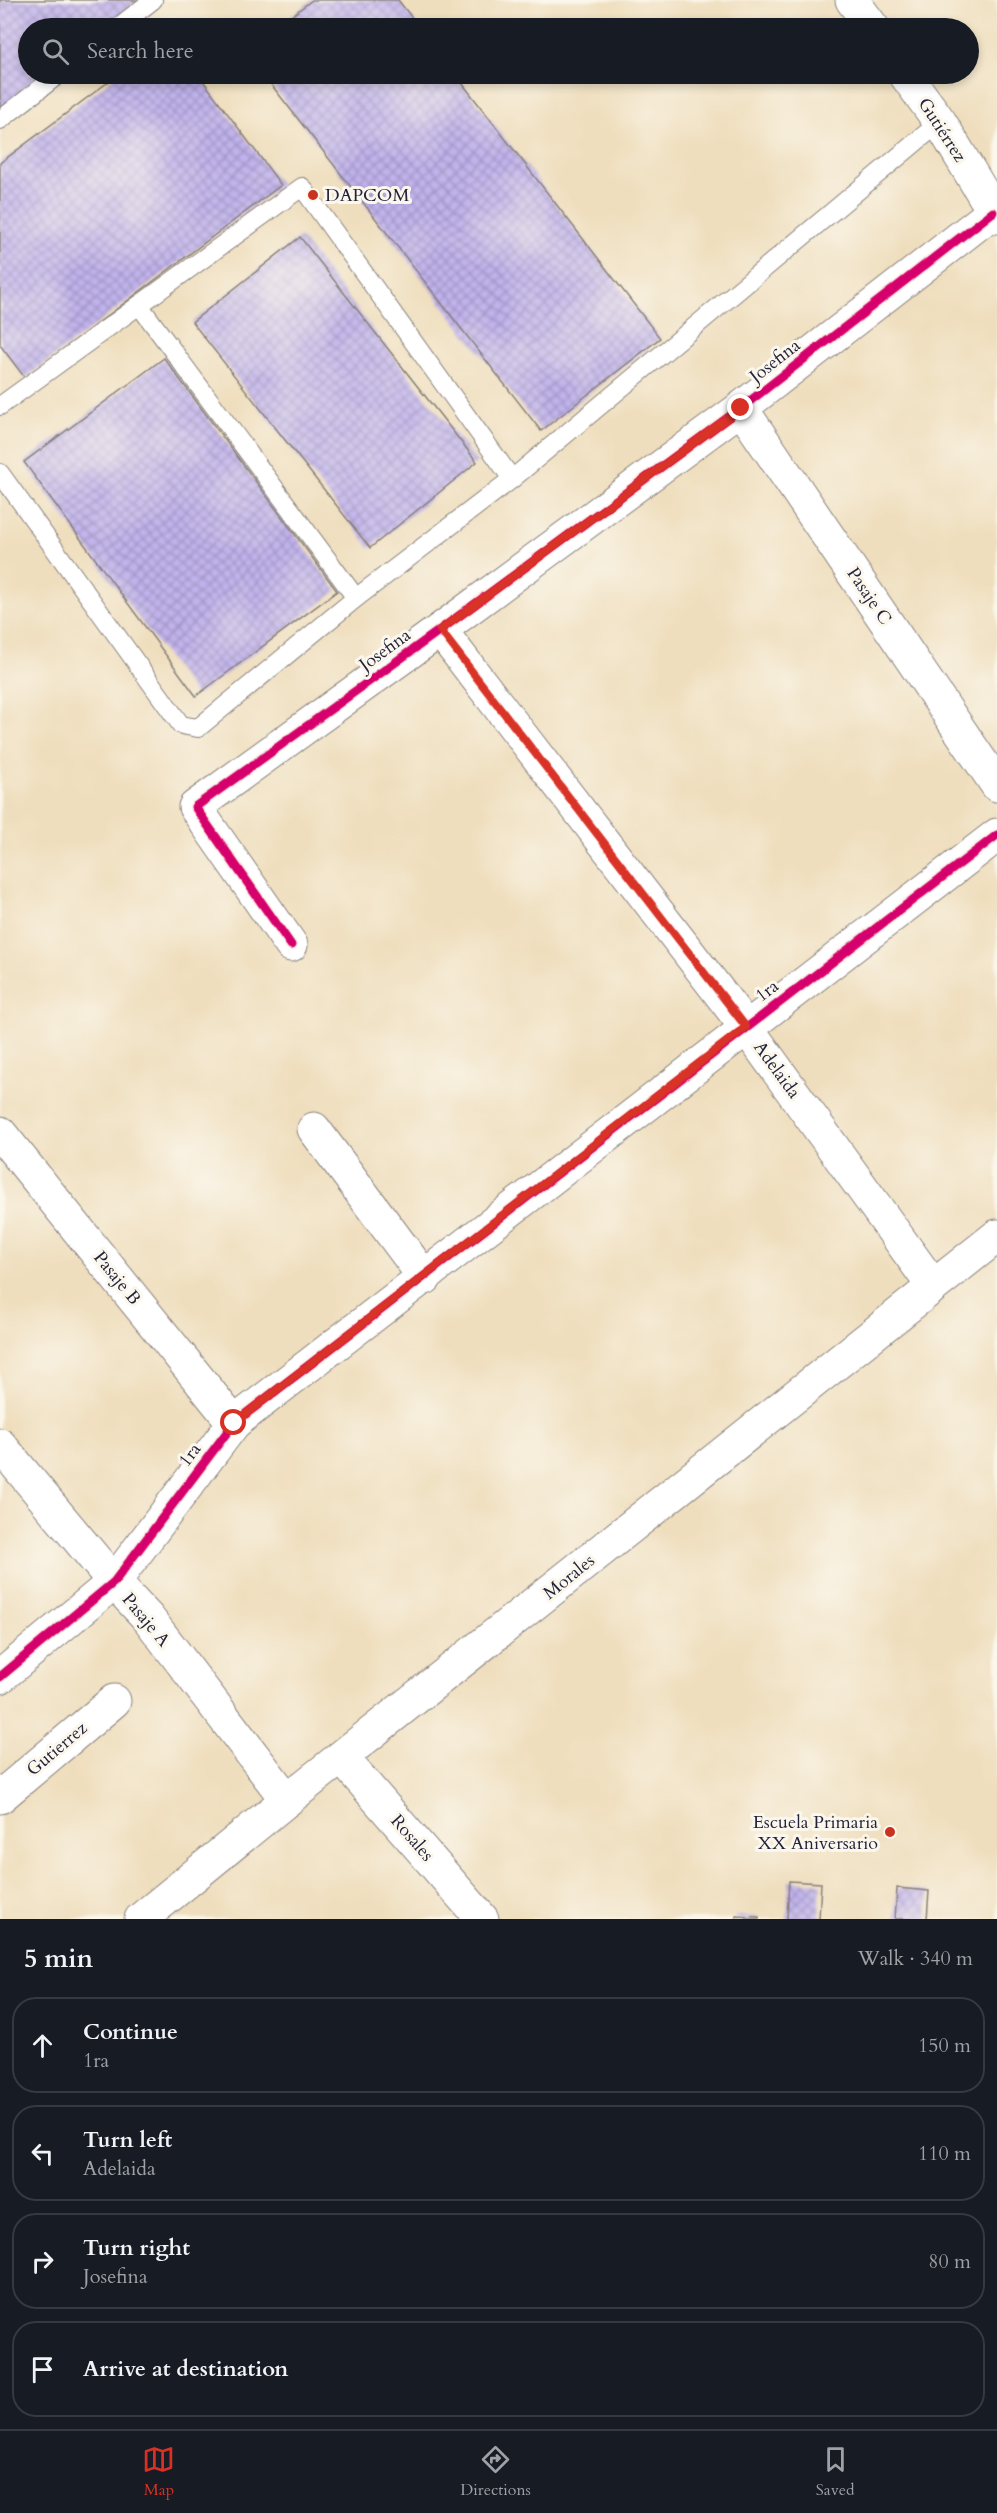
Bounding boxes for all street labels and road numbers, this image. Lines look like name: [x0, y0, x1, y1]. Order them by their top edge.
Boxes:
street label: Gutiérrez: [912, 93, 972, 167]
street label: Josefina: [742, 333, 806, 391]
street label: Pasaje C: [841, 562, 897, 630]
street label: Josefina: [352, 623, 416, 679]
street label: 1ra: [750, 974, 784, 1008]
street label: Adelaida: [748, 1036, 806, 1104]
street label: Pasaje B: [88, 1246, 146, 1310]
street label: 1ra: [173, 1438, 207, 1472]
street label: Morales: [538, 1548, 600, 1606]
street label: Pasaje A: [116, 1588, 176, 1652]
street label: Gutierrez: [21, 1716, 93, 1782]
street label: Rosales: [385, 1809, 439, 1867]

